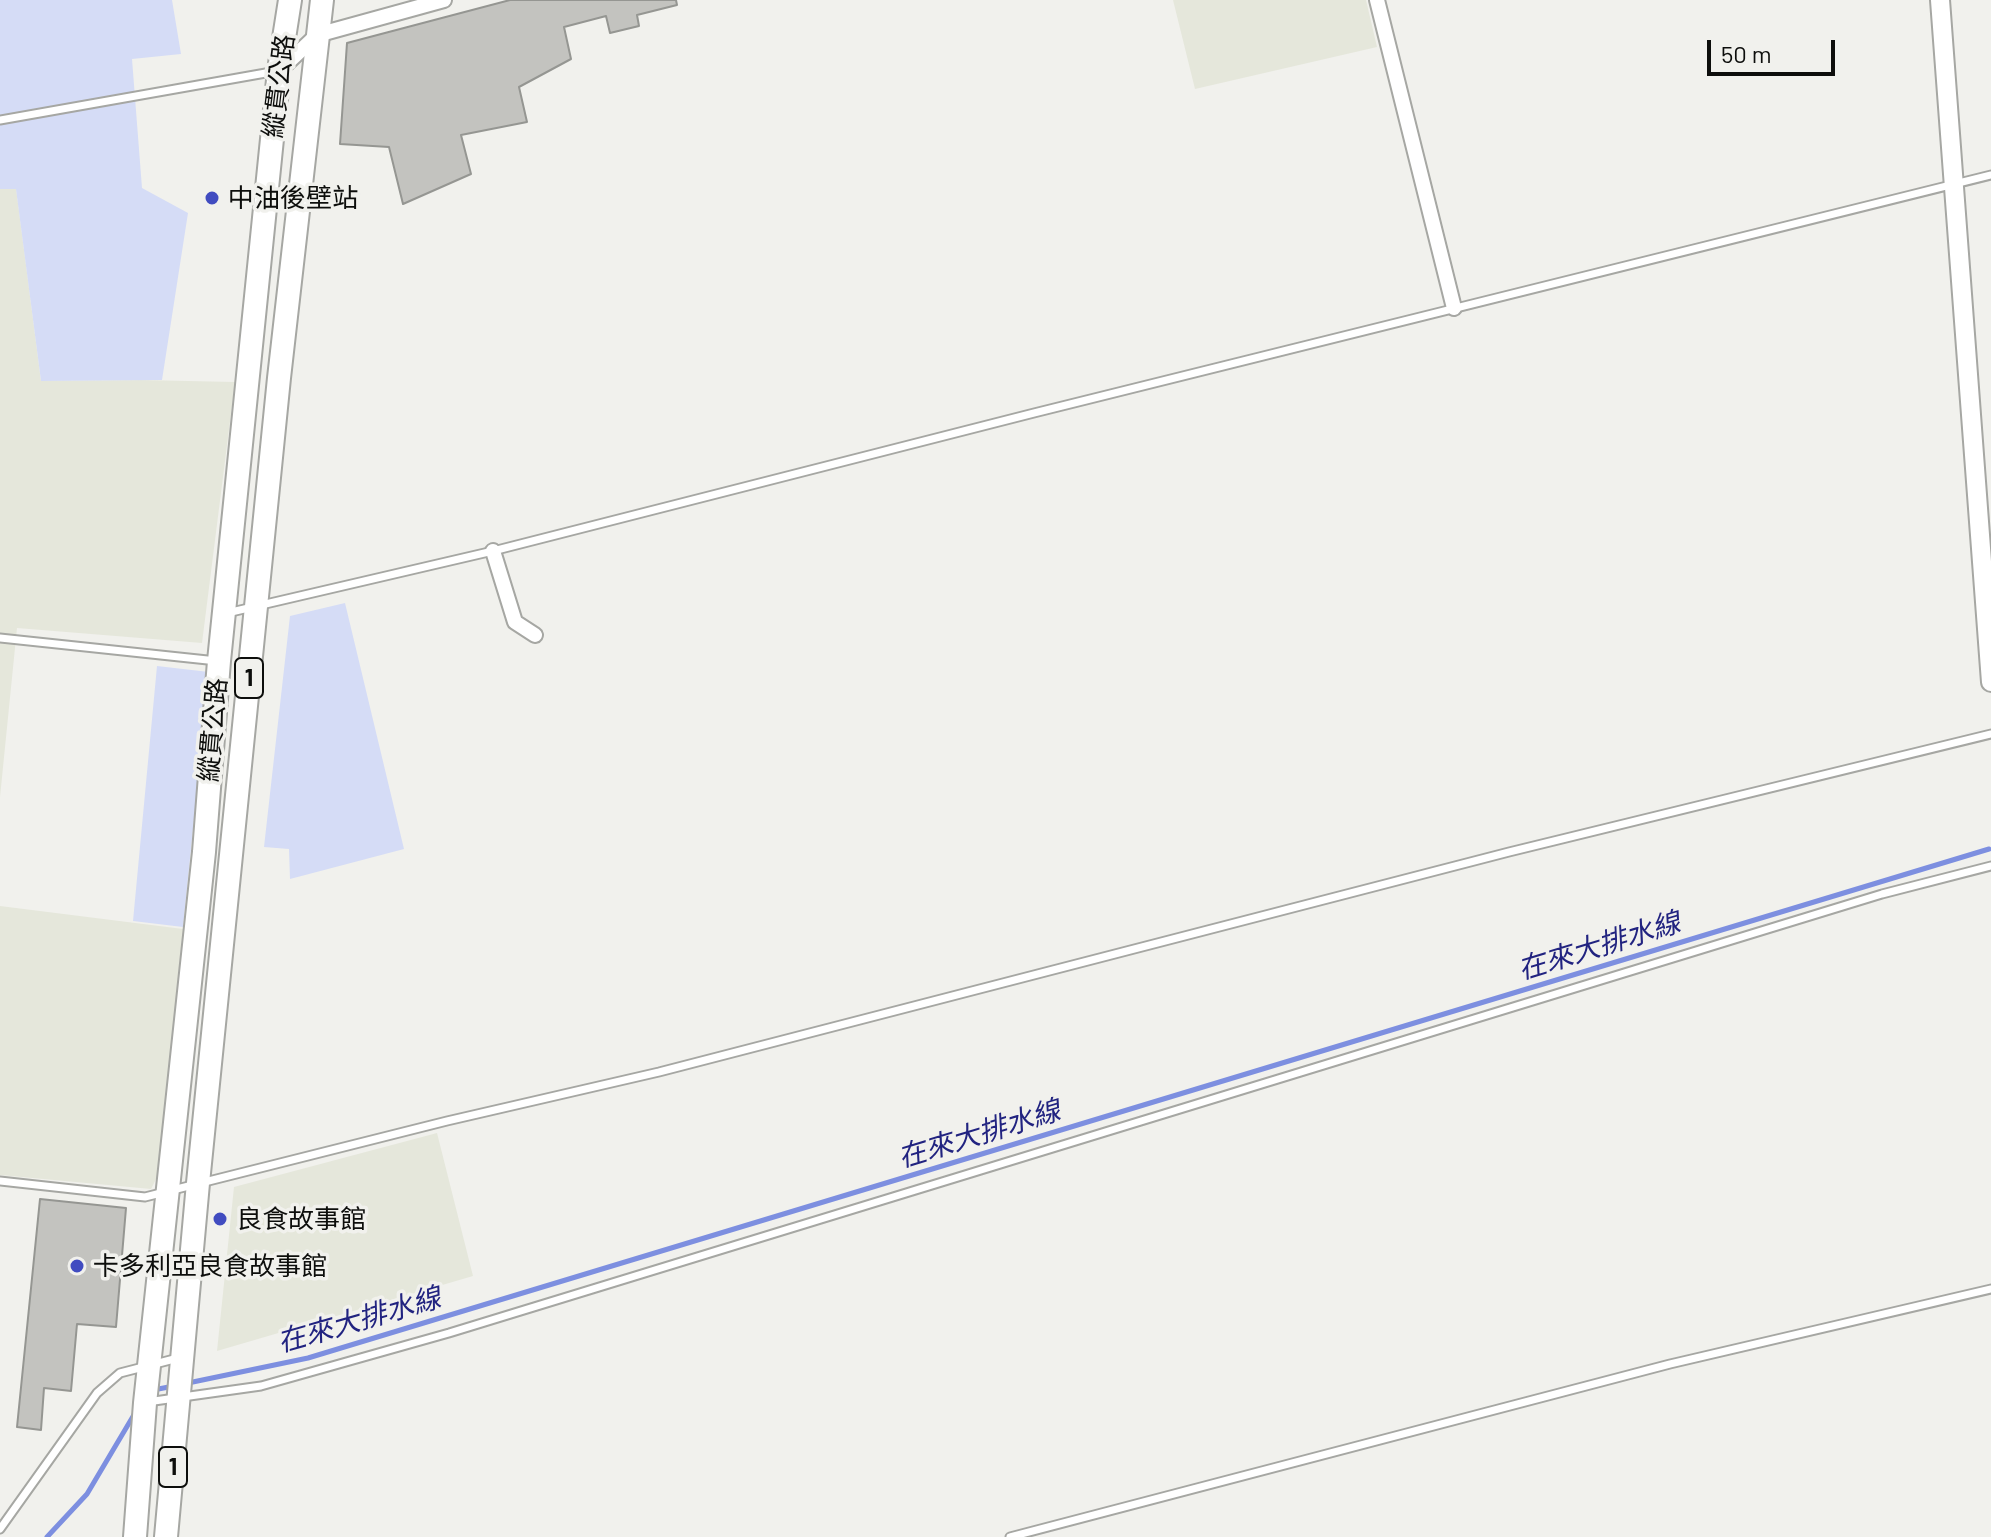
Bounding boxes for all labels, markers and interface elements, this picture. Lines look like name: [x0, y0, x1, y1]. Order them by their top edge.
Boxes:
scale bar: [1711, 24, 1839, 74]
street label: 縱貫公路: [257, 32, 301, 140]
text: 50 m: [1721, 39, 1772, 68]
place label: 中油後壁站: [228, 182, 358, 214]
marker: 中油後壁站: [203, 189, 221, 207]
road number: 1: [235, 658, 263, 698]
street label: 縱貫公路: [193, 677, 233, 783]
water label: 在來大排水線: [1514, 905, 1684, 987]
water label: 在來大排水線: [894, 1093, 1064, 1175]
place label: 良食故事館: [236, 1203, 366, 1235]
marker: 良食故事館: [211, 1210, 229, 1228]
place label: 卡多利亞良食故事館: [93, 1250, 327, 1282]
marker: 卡多利亞良食故事館: [68, 1257, 86, 1275]
water label: 在來大排水線: [274, 1281, 444, 1359]
road number: 1: [159, 1447, 187, 1487]

